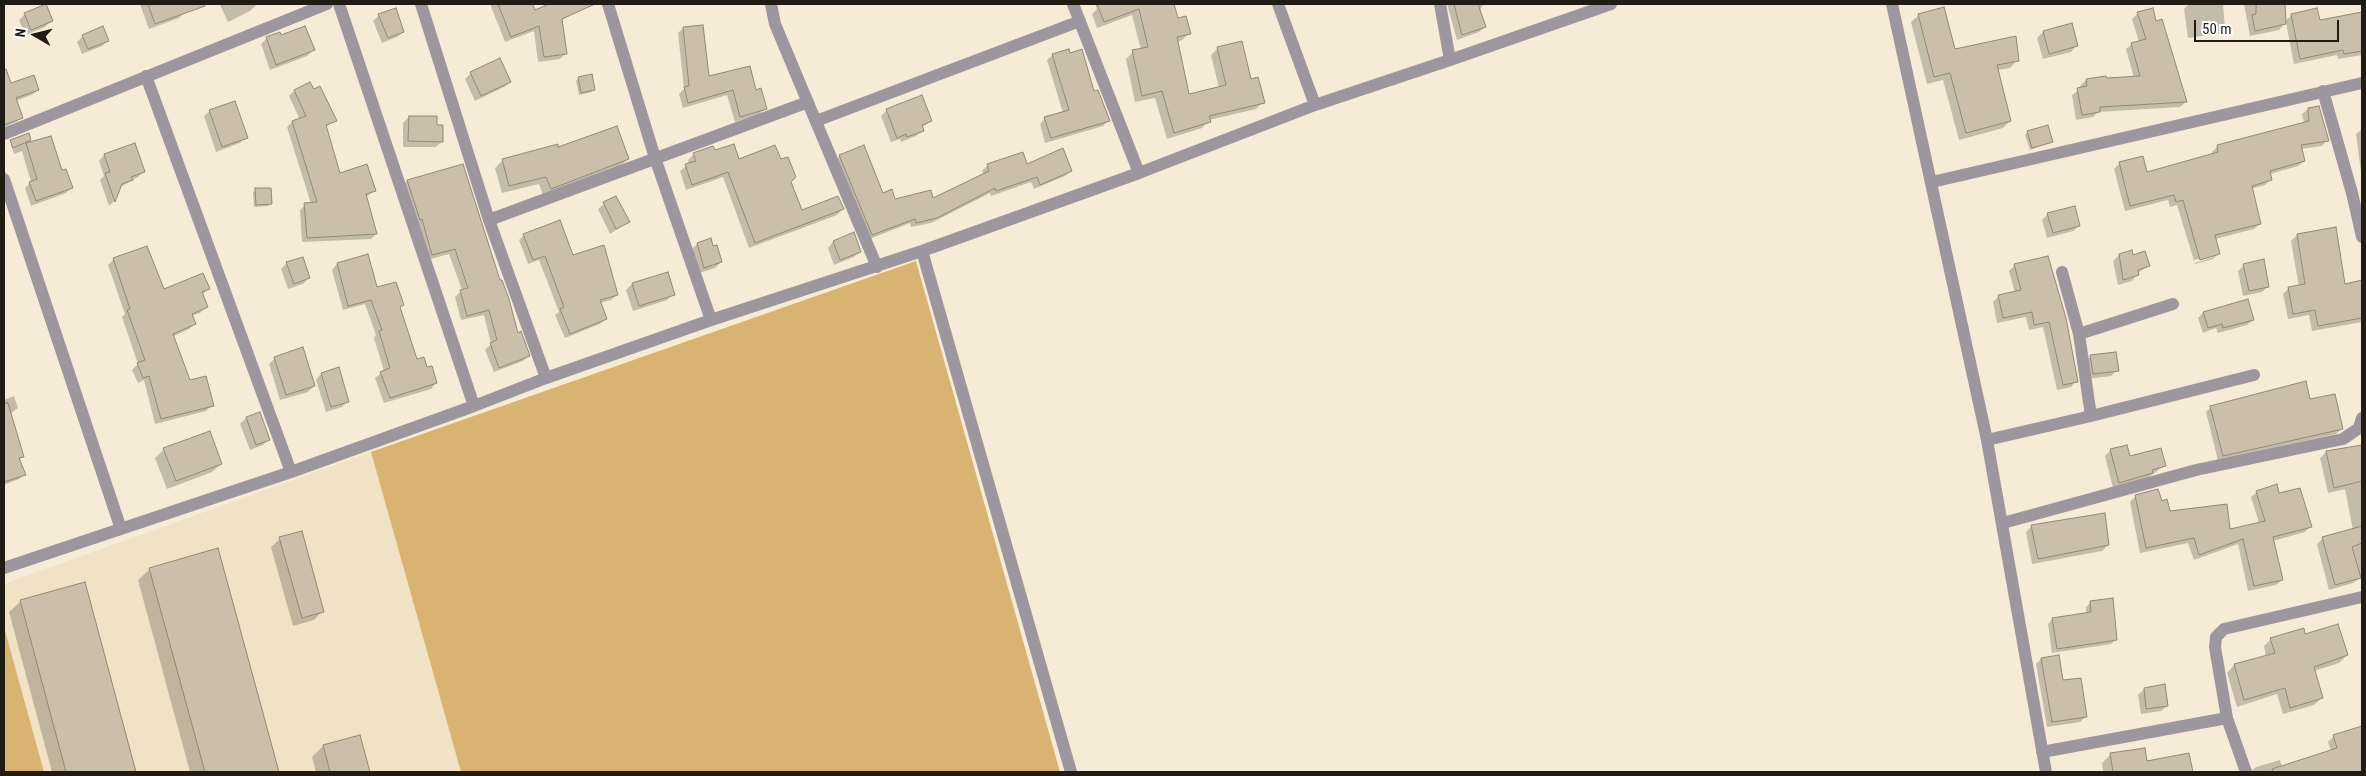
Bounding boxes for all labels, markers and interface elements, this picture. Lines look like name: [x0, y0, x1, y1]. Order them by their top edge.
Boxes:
north arrow: [10, 10, 60, 60]
scale bar: [2196, 10, 2341, 42]
text: 50 m: [2202, 20, 2232, 38]
text: N: [12, 28, 29, 38]

